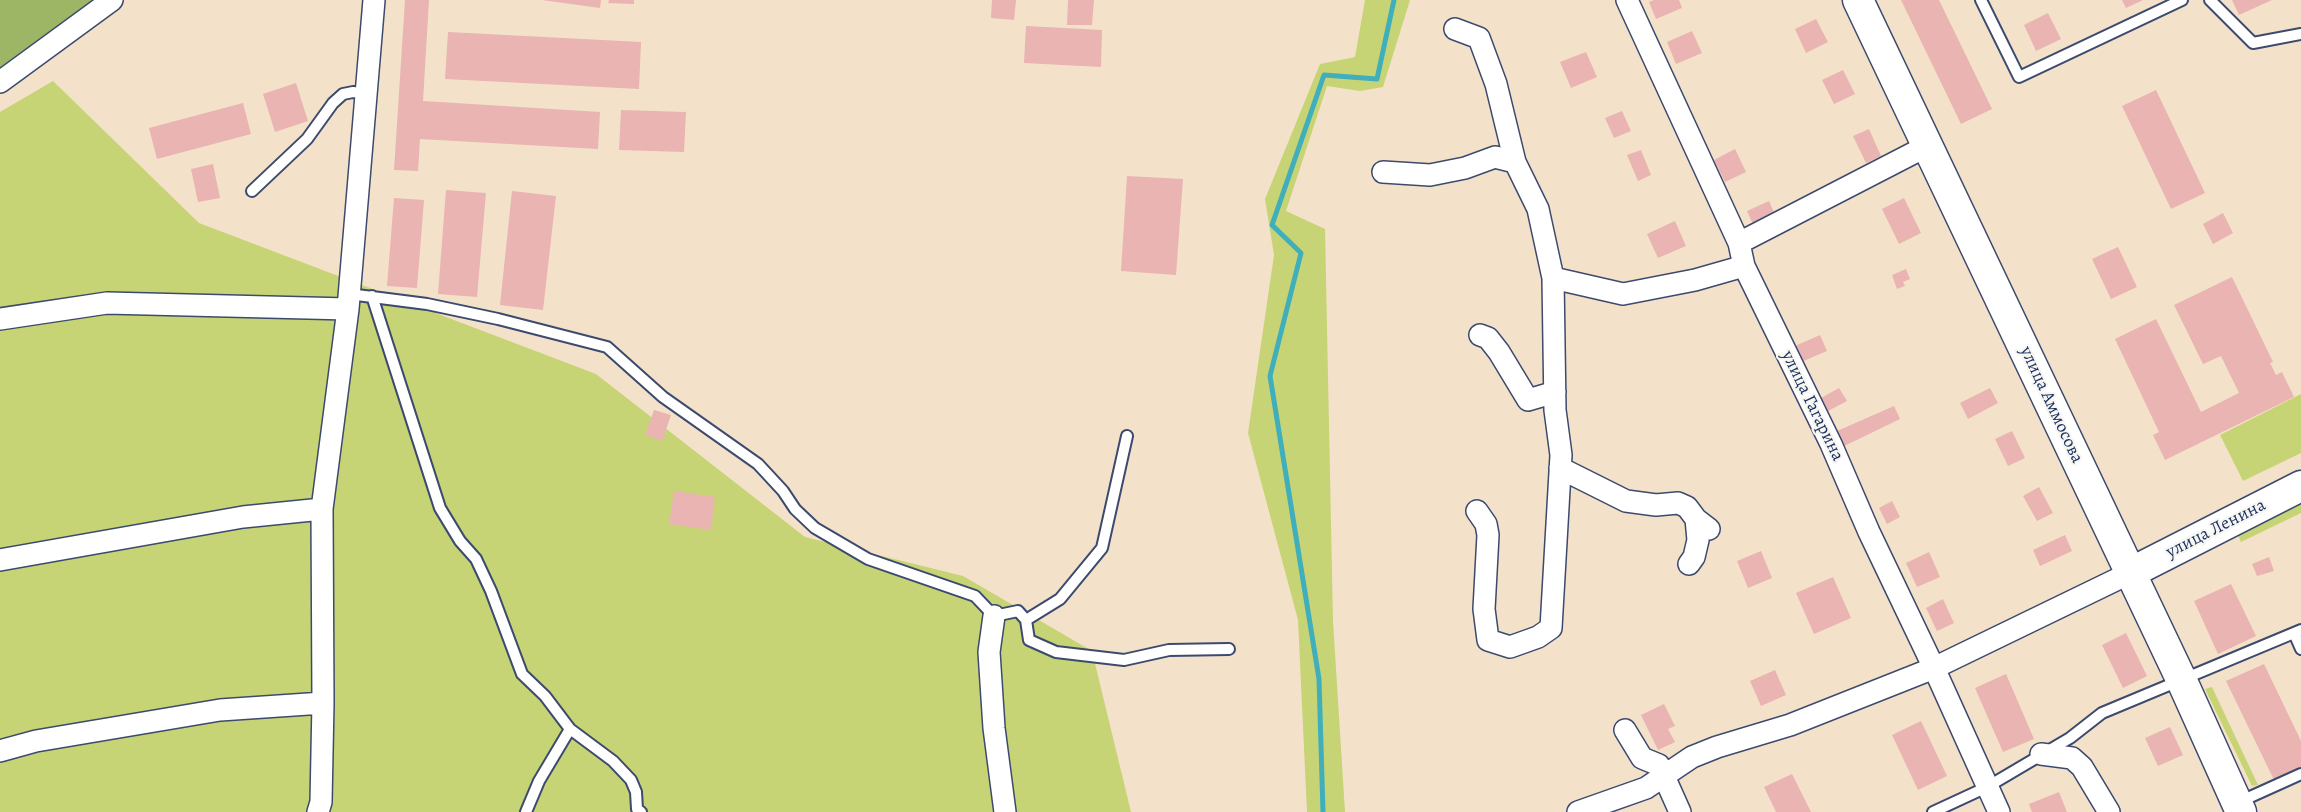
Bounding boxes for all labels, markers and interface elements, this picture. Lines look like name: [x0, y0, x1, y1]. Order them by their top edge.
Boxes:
street label: улица Аммосова: [2015, 343, 2087, 467]
street label: улица Гагарина: [1776, 347, 1848, 465]
street label: улица Ленина: [2163, 495, 2269, 563]

